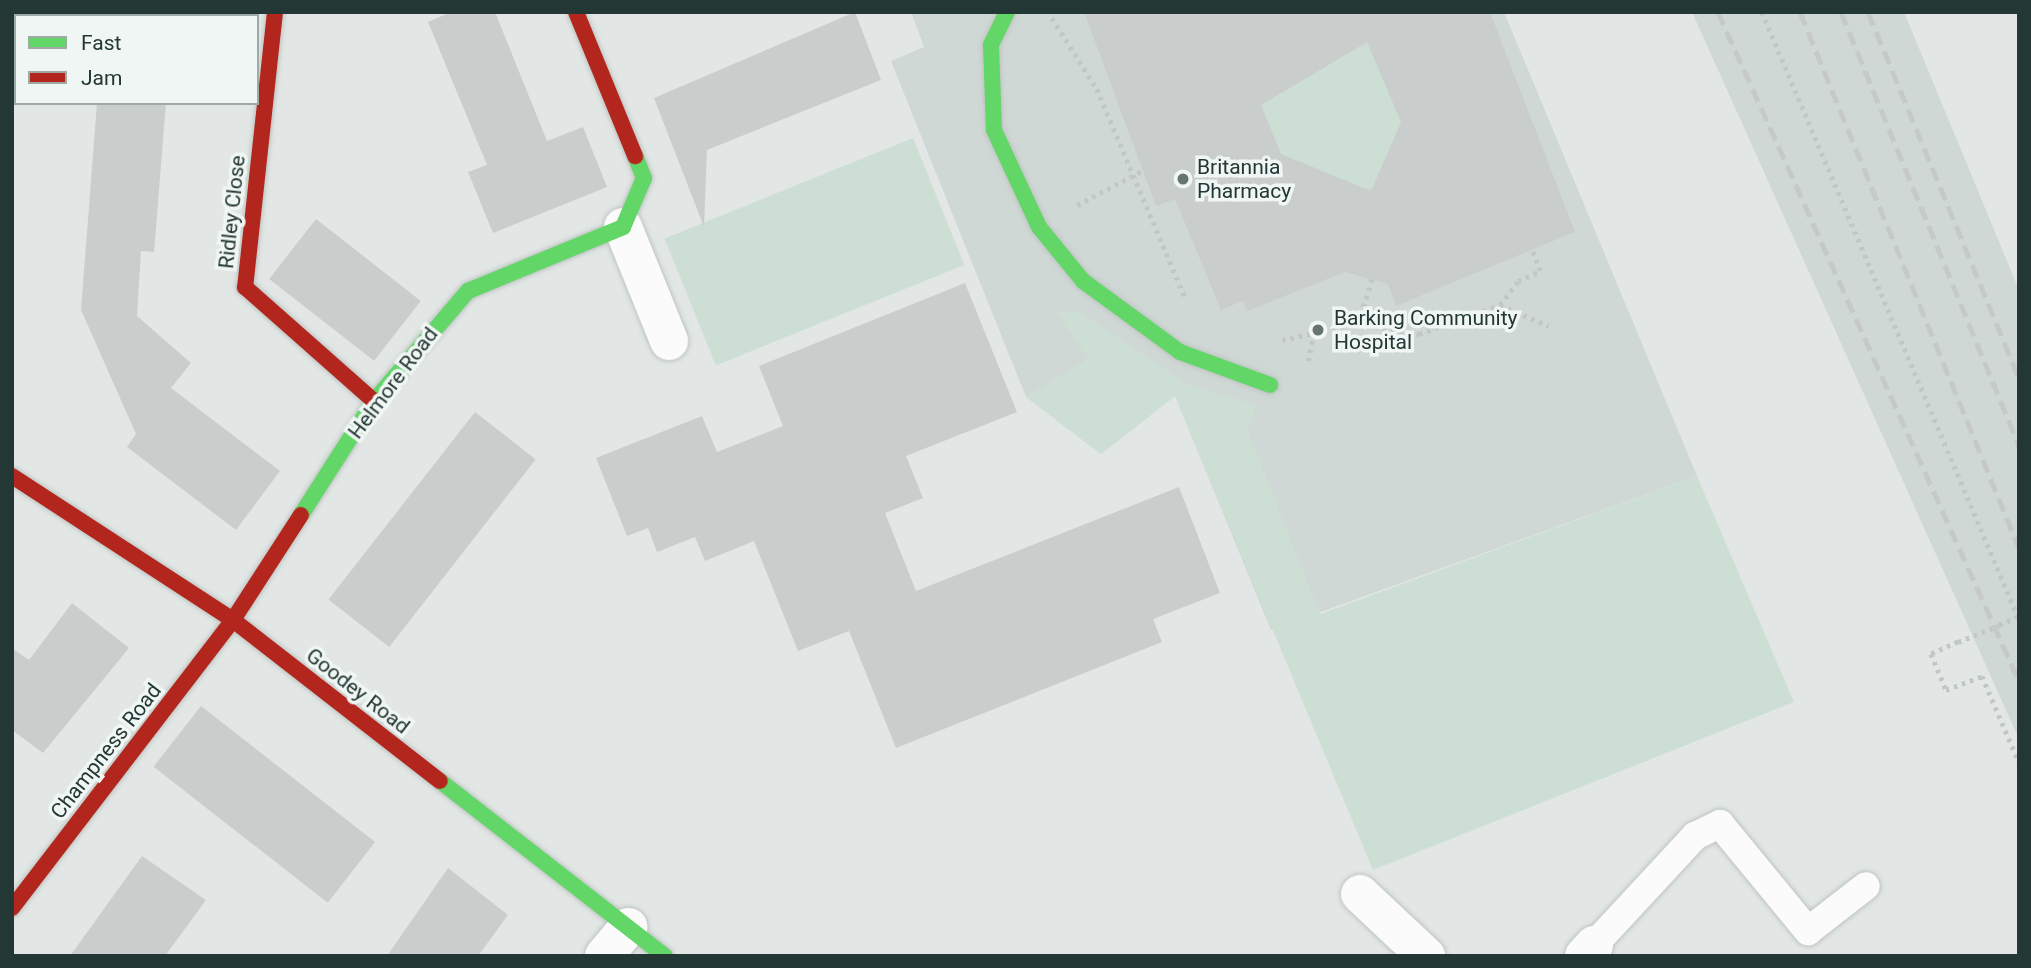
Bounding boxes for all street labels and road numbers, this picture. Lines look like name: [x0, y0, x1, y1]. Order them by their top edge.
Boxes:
street label: Ridley Close: [214, 154, 250, 270]
street label: Helmore Road: [343, 322, 443, 444]
street label: Goodey Road: [301, 643, 415, 739]
street label: Champness Road: [45, 678, 167, 824]

